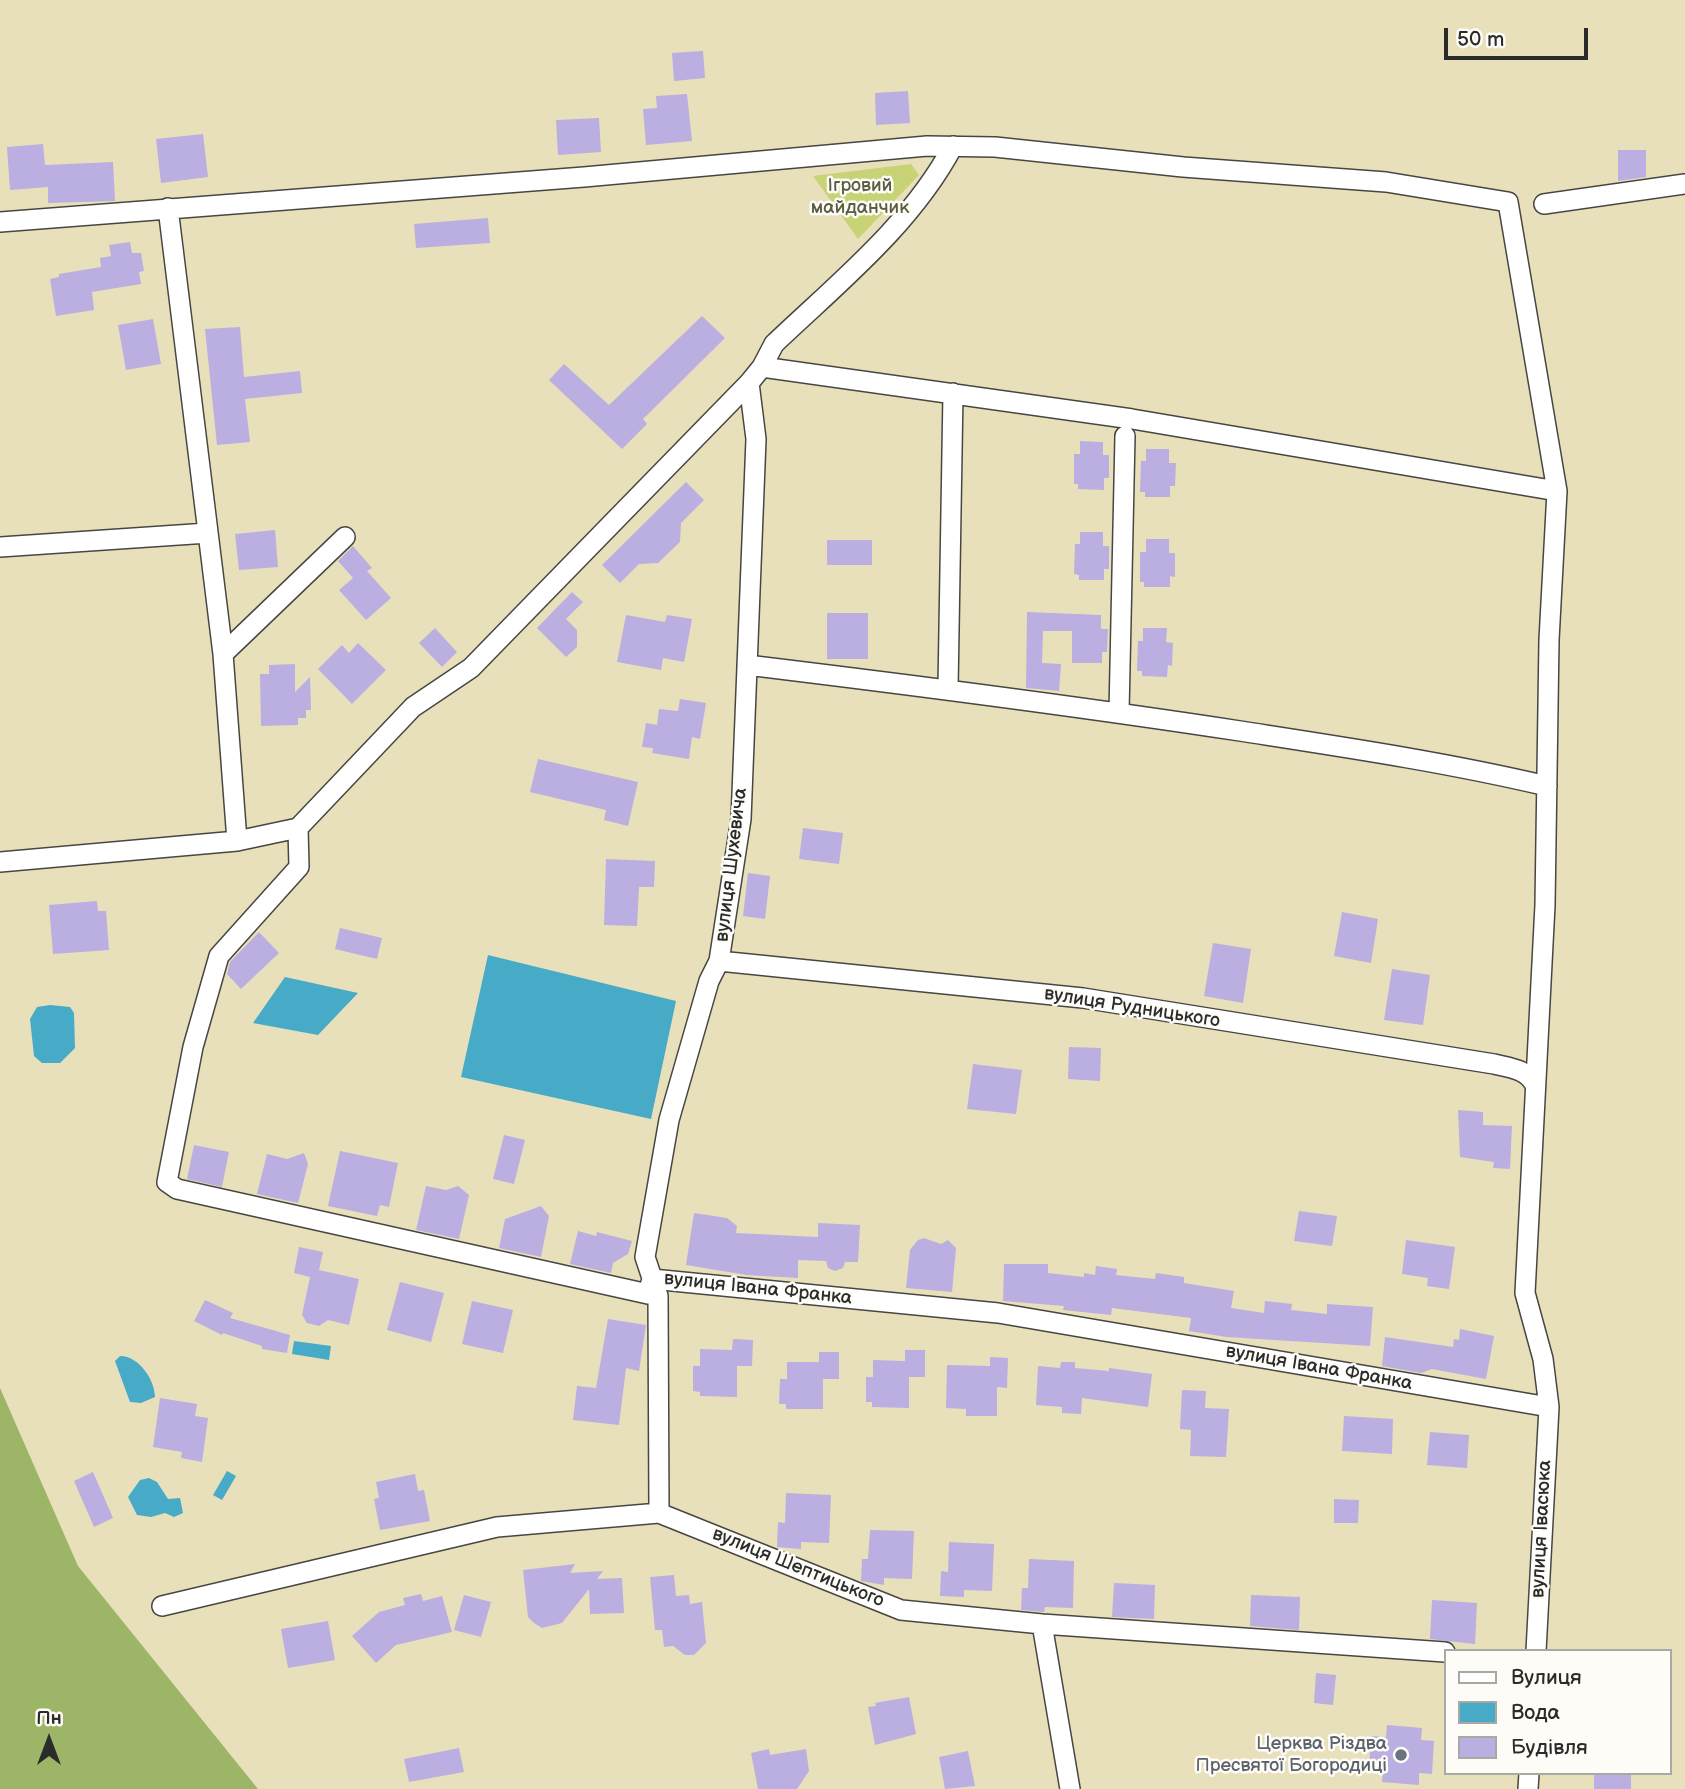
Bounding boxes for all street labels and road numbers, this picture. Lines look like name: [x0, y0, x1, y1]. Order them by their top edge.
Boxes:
street label: вулиця Шухевича: [711, 787, 753, 943]
street label: вулиця Рудницького: [1042, 983, 1222, 1033]
street label: вулиця Івана Франка: [663, 1268, 853, 1310]
street label: вулиця Івана Франка: [1224, 1340, 1414, 1396]
street label: вулиця Івасюка: [1527, 1459, 1557, 1599]
street label: вулиця Шептицького: [709, 1523, 887, 1613]

